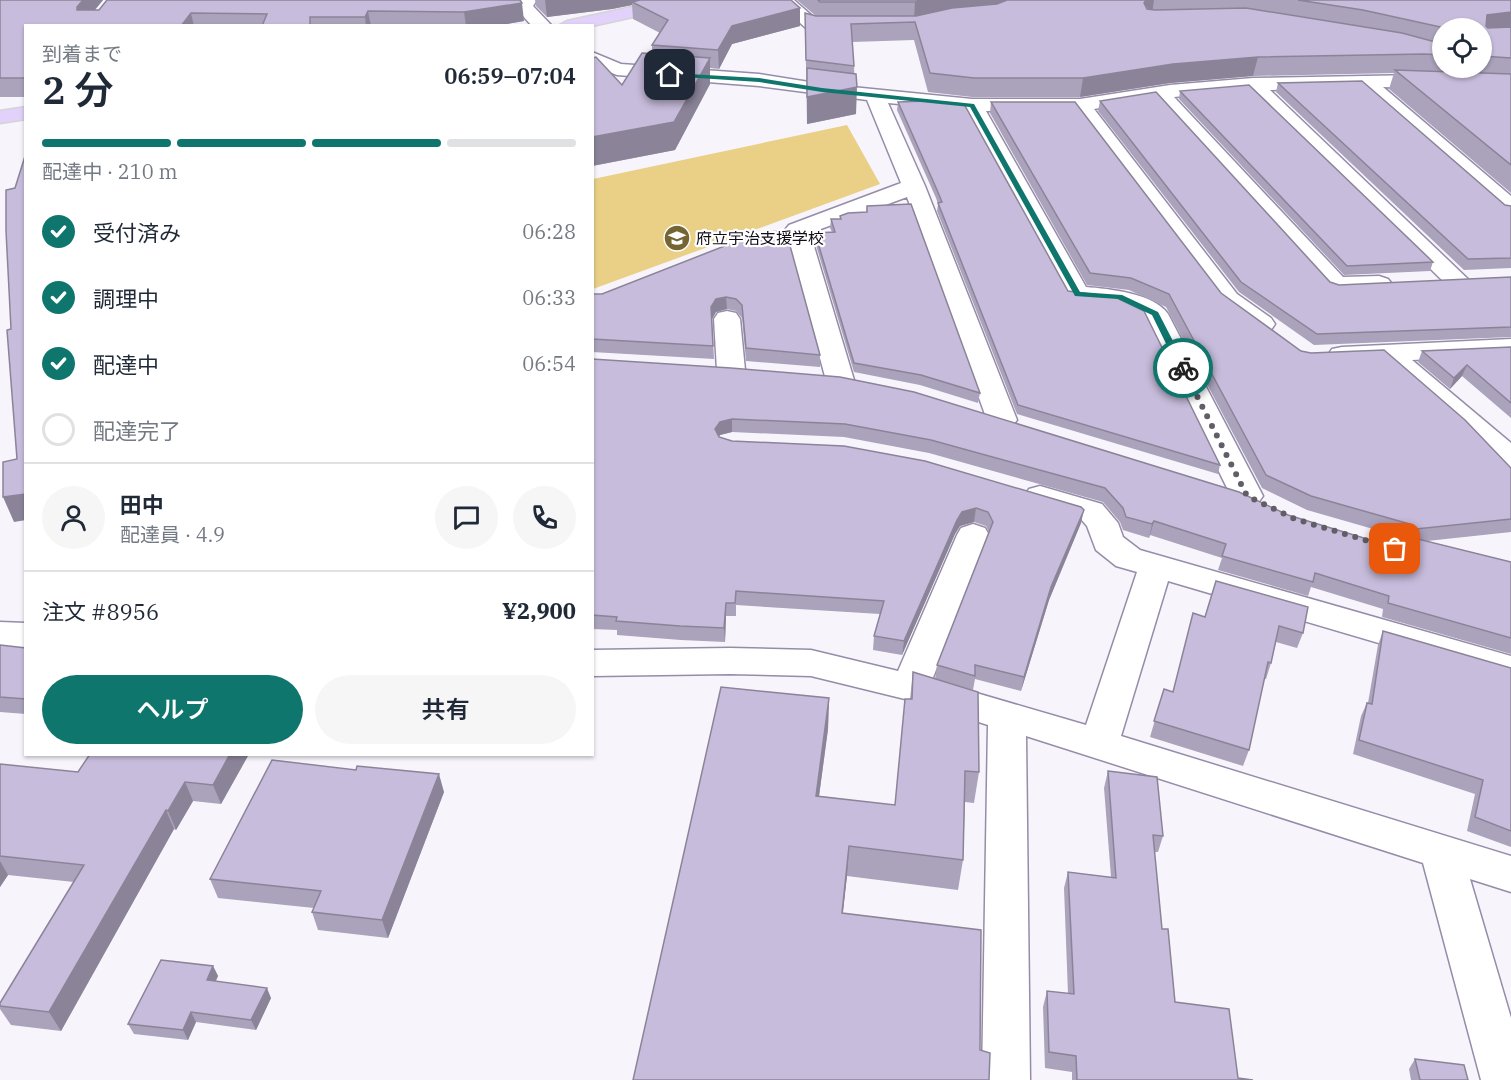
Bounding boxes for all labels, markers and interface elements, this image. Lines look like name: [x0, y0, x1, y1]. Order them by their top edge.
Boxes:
map controls: [1432, 18, 1492, 78]
button: locate: [1432, 18, 1492, 78]
text: 到着まで: [42, 40, 122, 67]
pin: [644, 49, 695, 100]
icon: home: [653, 58, 686, 91]
text: 06:59–07:04: [444, 61, 576, 90]
text: 2 分: [42, 64, 113, 115]
text: 配達中 · 210 m: [42, 158, 177, 185]
icon: check: [42, 215, 75, 248]
text: 受付済み: [93, 218, 181, 247]
text: 06:28: [522, 218, 576, 245]
school or university icon: 府立宇治支援学校: [662, 223, 692, 253]
place label: 府立宇治支援学校: [696, 228, 824, 248]
icon: check: [42, 281, 75, 314]
text: 調理中: [93, 284, 159, 313]
text: 06:33: [522, 284, 576, 311]
courier: [1153, 338, 1213, 398]
icon: check: [42, 347, 75, 380]
text: 配達中: [93, 350, 159, 379]
text: 06:54: [522, 350, 576, 377]
icon: bike: [1167, 352, 1200, 385]
text: 配達完了: [93, 416, 181, 445]
button: person: [42, 486, 105, 549]
button: chat: [435, 486, 498, 549]
button: phone: [513, 486, 576, 549]
text: 田中: [120, 490, 164, 519]
text: 配達員 · 4.9: [120, 521, 225, 548]
pin: [1369, 523, 1420, 574]
icon: bag: [1378, 532, 1411, 565]
text: ¥2,900: [502, 596, 576, 625]
text: 注文 #8956: [42, 597, 159, 626]
button: ヘルプ: [42, 675, 303, 744]
button: 共有: [315, 675, 576, 744]

